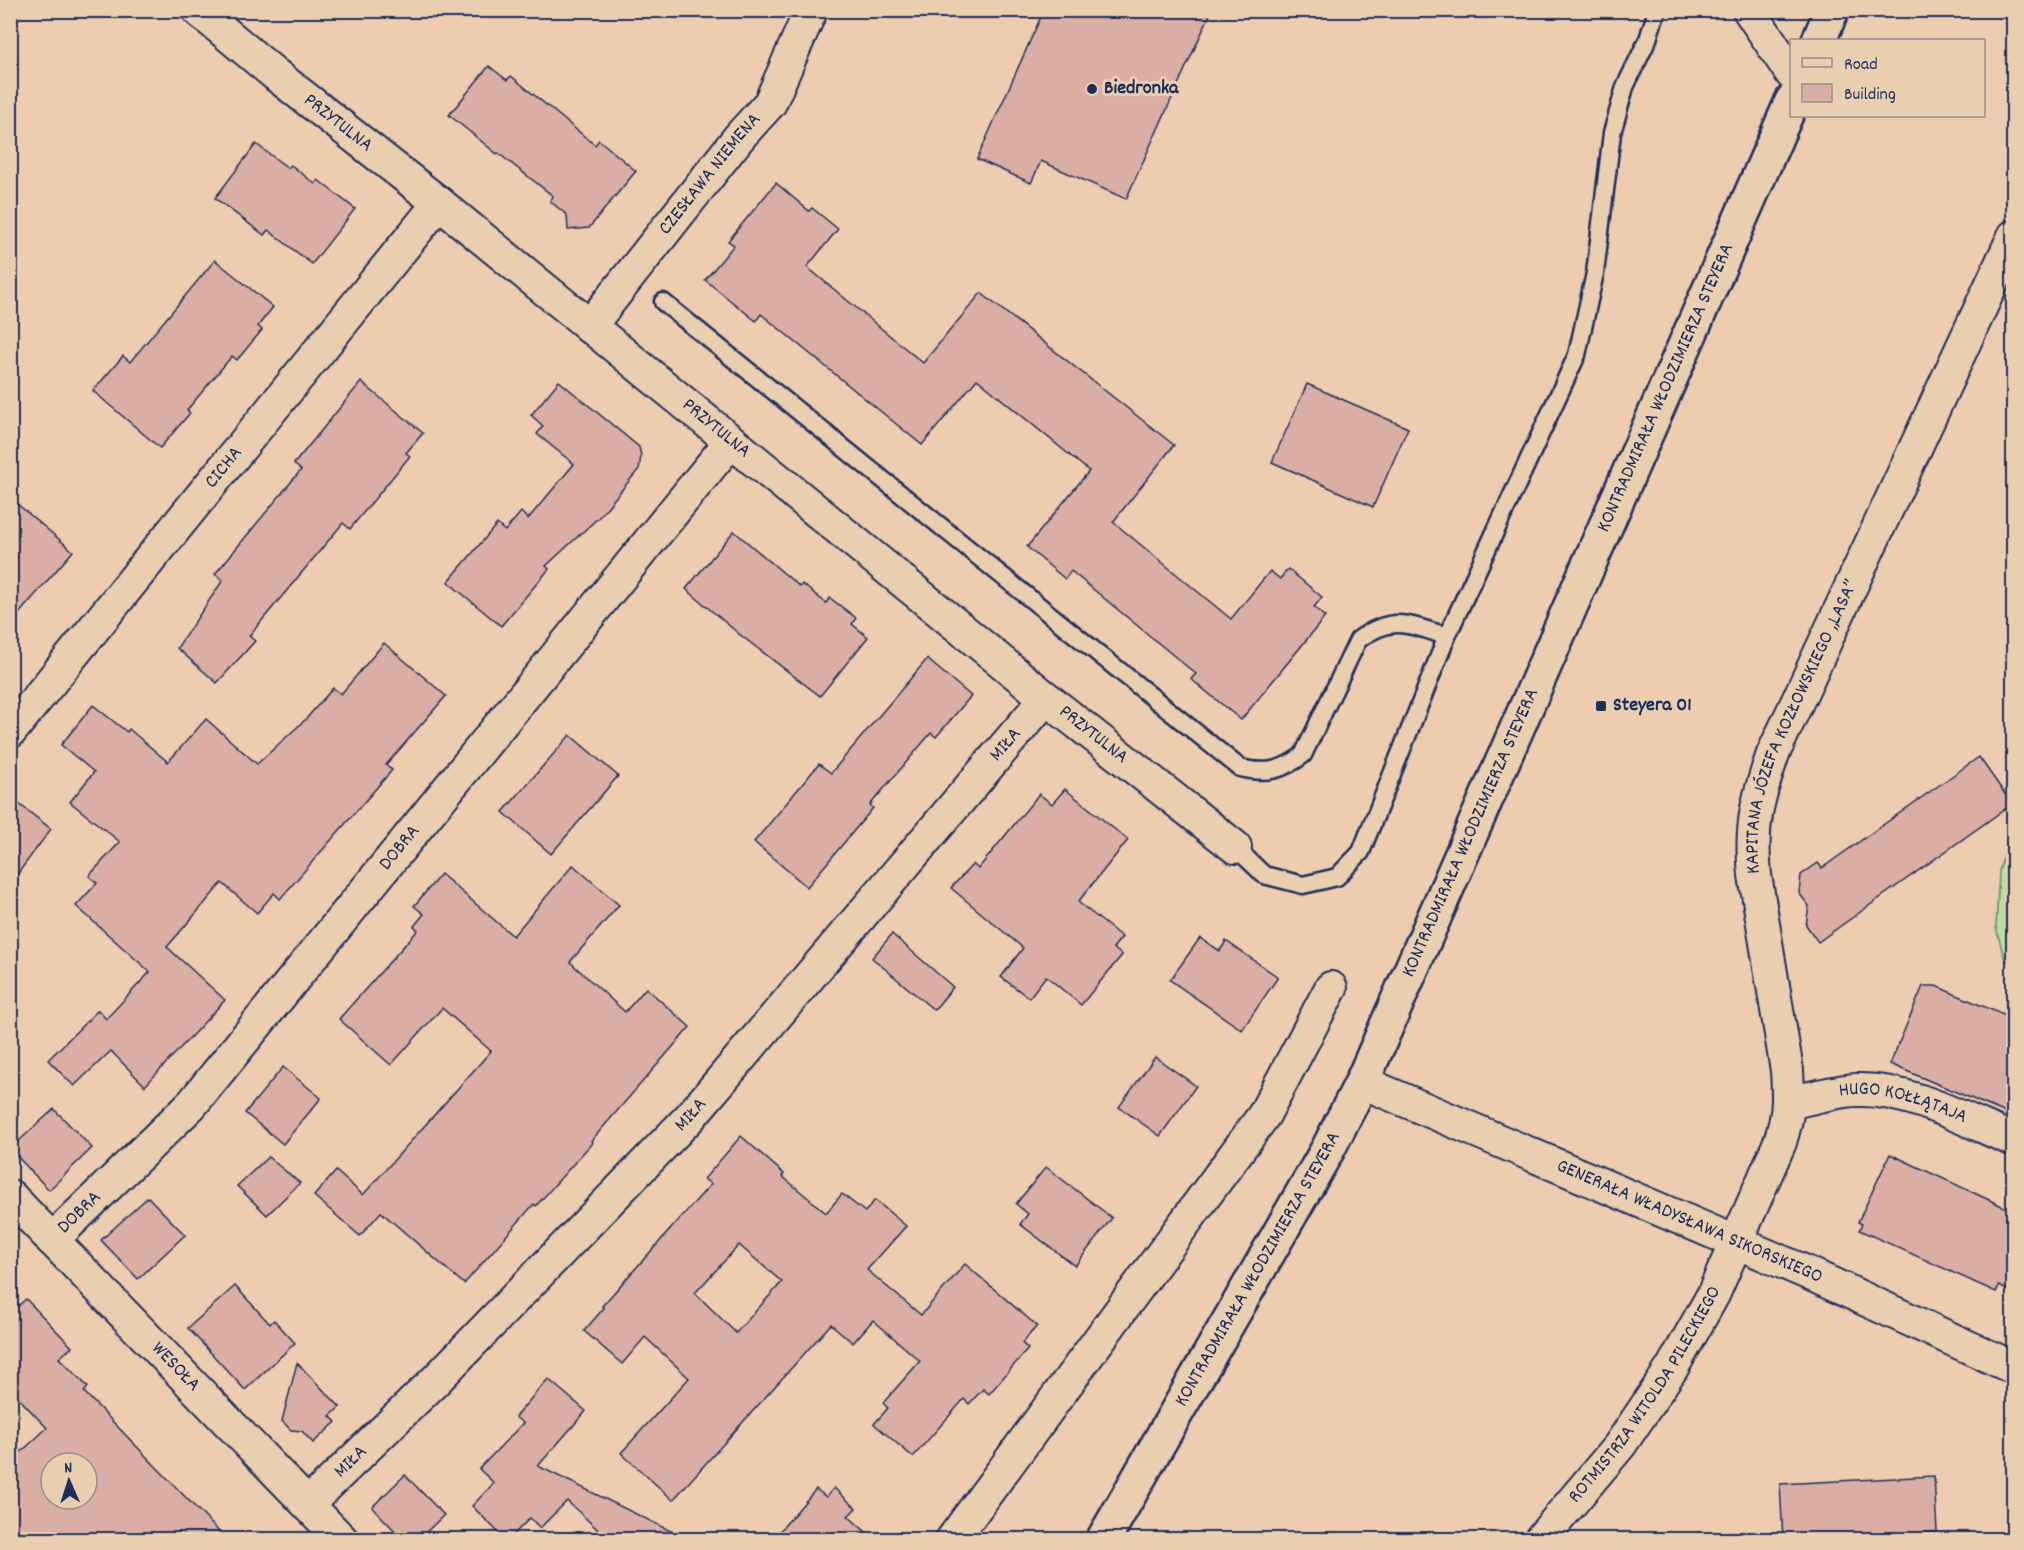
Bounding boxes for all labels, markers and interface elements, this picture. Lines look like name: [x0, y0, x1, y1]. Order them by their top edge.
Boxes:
legend: [1790, 39, 1985, 117]
text: Road: [1844, 53, 1878, 78]
place label: Biedronka: [1104, 75, 1179, 103]
marker: Biedronka: [1085, 82, 1099, 96]
text: Building: [1844, 83, 1896, 108]
street label: PRZYTULNA: [297, 87, 379, 160]
street label: CZESŁAWA NIEMENA: [652, 107, 768, 241]
street label: KONTRADMIRAŁA WŁODZIMIERZA STEYERA: [1591, 239, 1742, 537]
street label: PRZYTULNA: [675, 392, 756, 465]
street label: CICHA: [198, 441, 250, 495]
street label: KAPITANA JÓZEFA KOZŁOWSKIEGO „LASA”: [1739, 575, 1866, 875]
street label: KONTRADMIRAŁA WŁODZIMIERZA STEYERA: [1395, 684, 1547, 982]
place label: Steyera 01: [1613, 692, 1692, 720]
street label: PRZYTULNA: [1052, 699, 1134, 771]
marker: Steyera 01: [1594, 699, 1608, 713]
street label: MIŁA: [983, 722, 1029, 768]
street label: DOBRA: [373, 819, 427, 877]
street label: HUGO KOŁŁĄTAJA: [1837, 1076, 1972, 1132]
street label: MIŁA: [668, 1092, 714, 1139]
street label: KONTRADMIRAŁA WŁODZIMIERZA STEYERA: [1168, 1127, 1348, 1412]
street label: GENERAŁA WŁADYSŁAWA SIKORSKIEGO: [1552, 1153, 1827, 1292]
street label: DOBRA: [52, 1185, 108, 1241]
street label: ROTMISTRZA WITOLDA PILECKIEGO: [1562, 1282, 1729, 1510]
street label: WESOŁA: [144, 1336, 206, 1399]
street label: MIŁA: [328, 1439, 374, 1485]
north arrow: [39, 1451, 99, 1511]
text: N: [64, 1457, 73, 1480]

